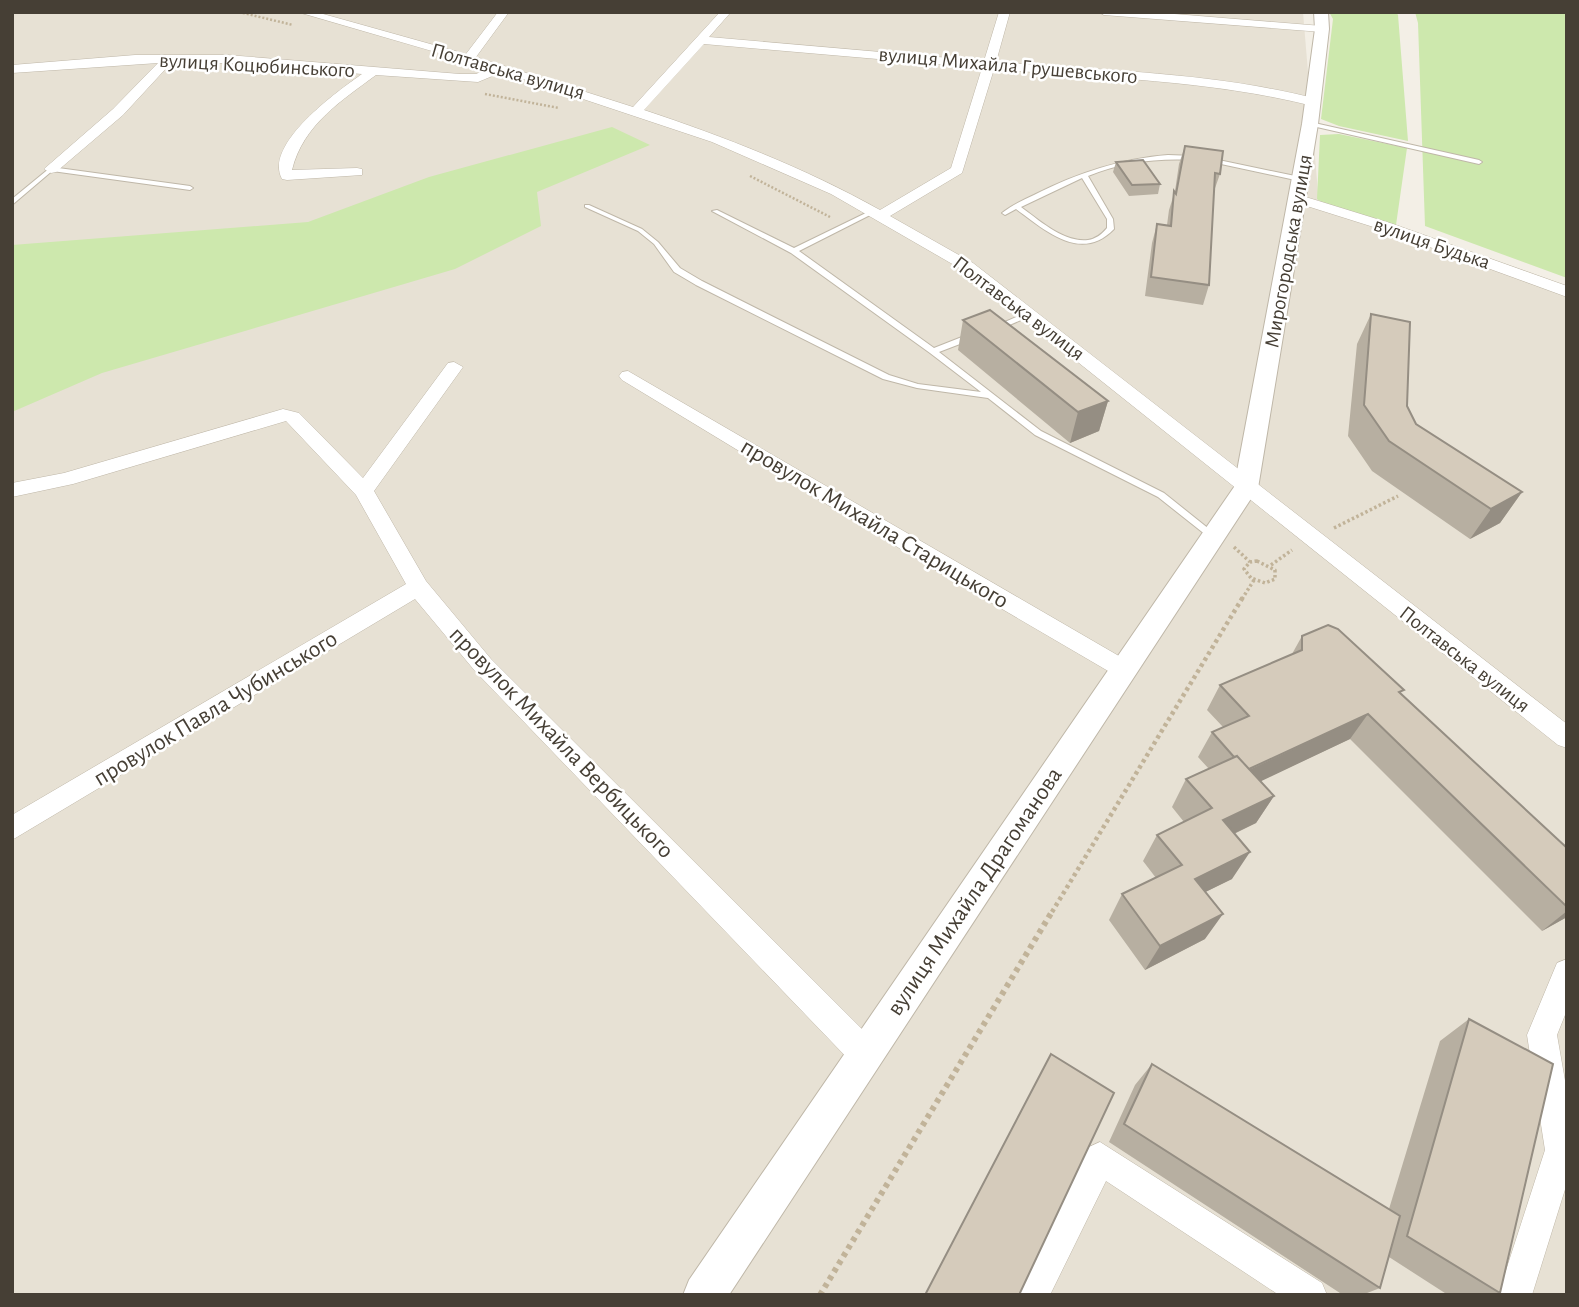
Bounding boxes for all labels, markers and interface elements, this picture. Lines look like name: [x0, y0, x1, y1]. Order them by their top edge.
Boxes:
street label: Полтавська вулиця: [429, 39, 587, 103]
street label: вулиця Михайла Грушевського: [878, 44, 1138, 87]
street label: вулиця Коцюбинського: [159, 50, 355, 81]
street label: Мирогородська вулиця: [1261, 153, 1316, 349]
street label: вулиця Будька: [1371, 214, 1493, 273]
street label: Полтавська вулиця: [949, 252, 1088, 365]
street label: провулок Михайла Старицького: [736, 434, 1012, 613]
street label: Полтавська вулиця: [1396, 602, 1534, 717]
street label: провулок Михайла Вербицького: [445, 622, 678, 863]
street label: провулок Павла Чубинського: [90, 627, 341, 791]
street label: вулиця Михайла Драгоманова: [883, 763, 1067, 1020]

